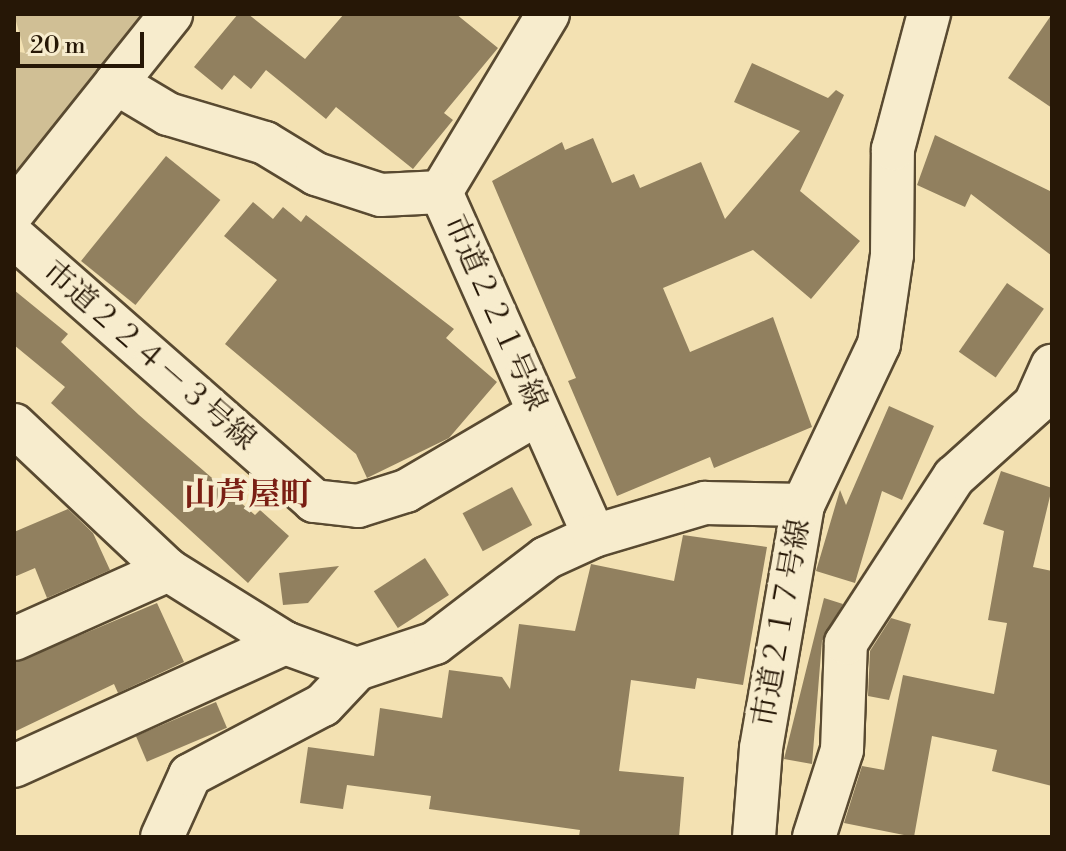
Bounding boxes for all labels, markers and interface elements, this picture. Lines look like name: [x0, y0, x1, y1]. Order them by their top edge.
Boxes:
scale bar: [20, 16, 148, 66]
text: 20 m: [30, 31, 86, 61]
street label: 市道２２１号線: [436, 210, 554, 416]
street label: 市道２２４－３号線: [35, 254, 263, 458]
district label: 山芦屋町: [184, 476, 312, 514]
street label: 市道２１７号線: [746, 516, 818, 730]

